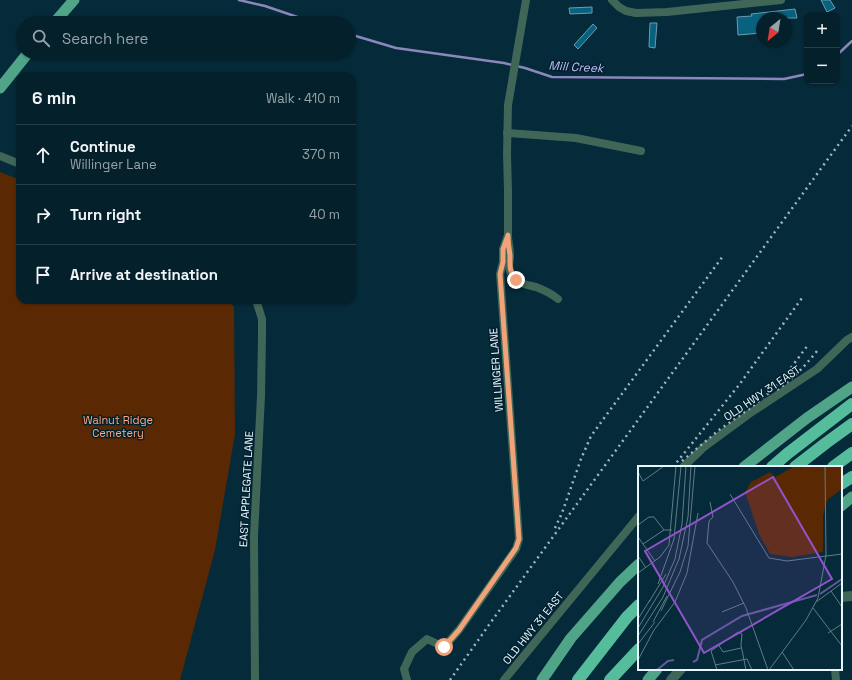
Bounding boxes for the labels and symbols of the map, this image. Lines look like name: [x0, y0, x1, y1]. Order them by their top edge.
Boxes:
north arrow: [756, 12, 792, 48]
water label: Mill Creek: [548, 58, 605, 77]
route end: [507, 271, 525, 289]
street label: WILLINGER LANE: [486, 328, 506, 412]
street label: OLD HWY 31 EAST: [721, 362, 803, 424]
park label: Walnut Ridge Cemetery: [83, 413, 153, 440]
street label: EAST APPLEGATE LANE: [236, 431, 256, 547]
inset map: [638, 466, 842, 670]
street label: OLD HWY 31 EAST: [499, 588, 567, 667]
route start: [435, 638, 453, 656]

